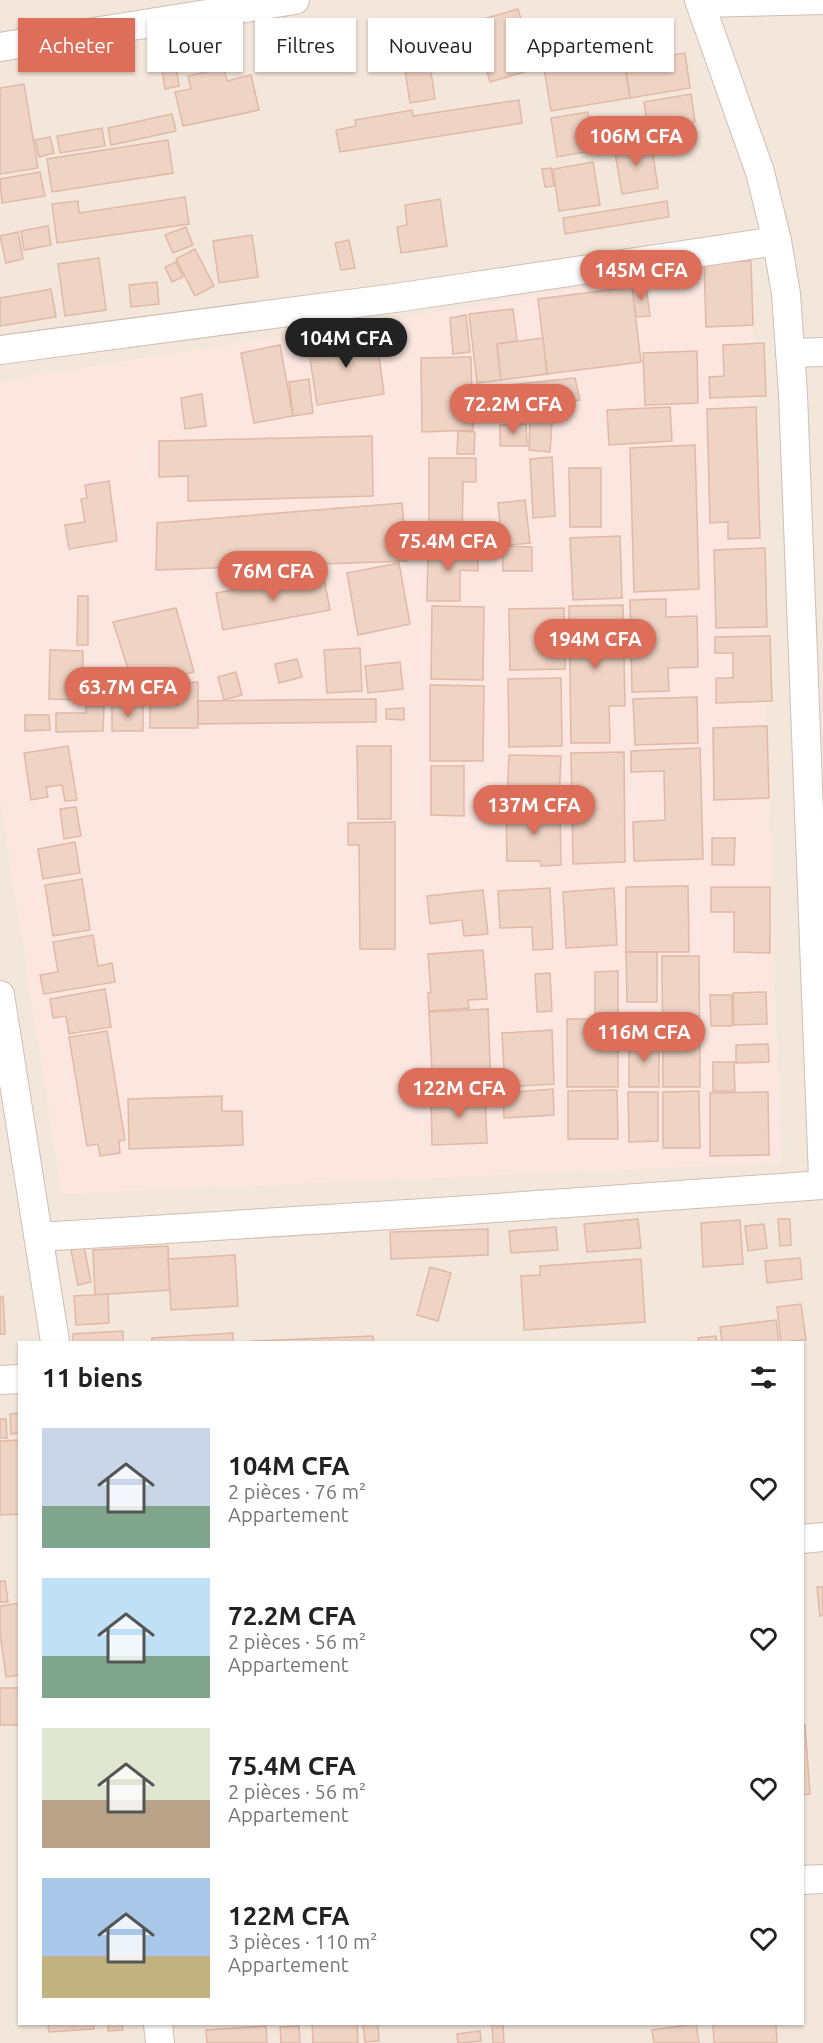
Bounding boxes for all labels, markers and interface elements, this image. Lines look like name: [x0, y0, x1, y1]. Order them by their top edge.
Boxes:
chip: Acheter: [18, 18, 135, 72]
chip: Louer: [147, 18, 243, 72]
chip: Filtres: [255, 18, 356, 72]
chip: Nouveau: [368, 18, 494, 72]
chip: Appartement: [506, 18, 674, 72]
pin: 106M CFA: [574, 116, 698, 167]
text: 106M CFA: [589, 124, 683, 147]
pin: 145M CFA: [579, 250, 703, 301]
text: 145M CFA: [594, 258, 688, 281]
pin: 104M CFA: [284, 318, 408, 369]
text: 104M CFA: [299, 326, 393, 349]
pin: 72.2M CFA: [444, 384, 582, 435]
text: 72.2M CFA: [464, 392, 562, 415]
pin: 75.4M CFA: [379, 521, 517, 572]
text: 75.4M CFA: [399, 529, 497, 552]
pin: 76M CFA: [218, 551, 328, 602]
text: 76M CFA: [232, 559, 314, 582]
pin: 194M CFA: [533, 619, 657, 670]
text: 194M CFA: [548, 627, 642, 650]
pin: 63.7M CFA: [59, 667, 197, 718]
text: 63.7M CFA: [79, 675, 177, 698]
pin: 137M CFA: [472, 785, 596, 836]
text: 137M CFA: [487, 793, 581, 816]
pin: 116M CFA: [582, 1012, 706, 1063]
text: 116M CFA: [597, 1020, 691, 1043]
pin: 122M CFA: [397, 1068, 521, 1119]
text: 122M CFA: [412, 1076, 506, 1099]
icon: filters: [747, 1361, 780, 1394]
text: 11 biens: [42, 1363, 143, 1392]
text: 104M CFA: [228, 1451, 350, 1480]
icon: home: [90, 1452, 162, 1524]
icon: heart: [747, 1472, 780, 1505]
text: 2 pièces · 76 m²: [228, 1480, 366, 1503]
text: Appartement: [228, 1503, 349, 1526]
text: 72.2M CFA: [228, 1601, 356, 1630]
icon: home: [90, 1602, 162, 1674]
icon: heart: [747, 1622, 780, 1655]
text: 2 pièces · 56 m²: [228, 1630, 366, 1653]
text: Appartement: [228, 1653, 349, 1676]
text: 75.4M CFA: [228, 1751, 356, 1780]
icon: home: [90, 1752, 162, 1824]
icon: heart: [747, 1772, 780, 1805]
text: 2 pièces · 56 m²: [228, 1780, 366, 1803]
text: Appartement: [228, 1803, 349, 1826]
text: 122M CFA: [228, 1901, 350, 1930]
icon: home: [90, 1902, 162, 1974]
icon: heart: [747, 1922, 780, 1955]
text: 3 pièces · 110 m²: [228, 1930, 377, 1953]
text: Appartement: [228, 1953, 349, 1976]

